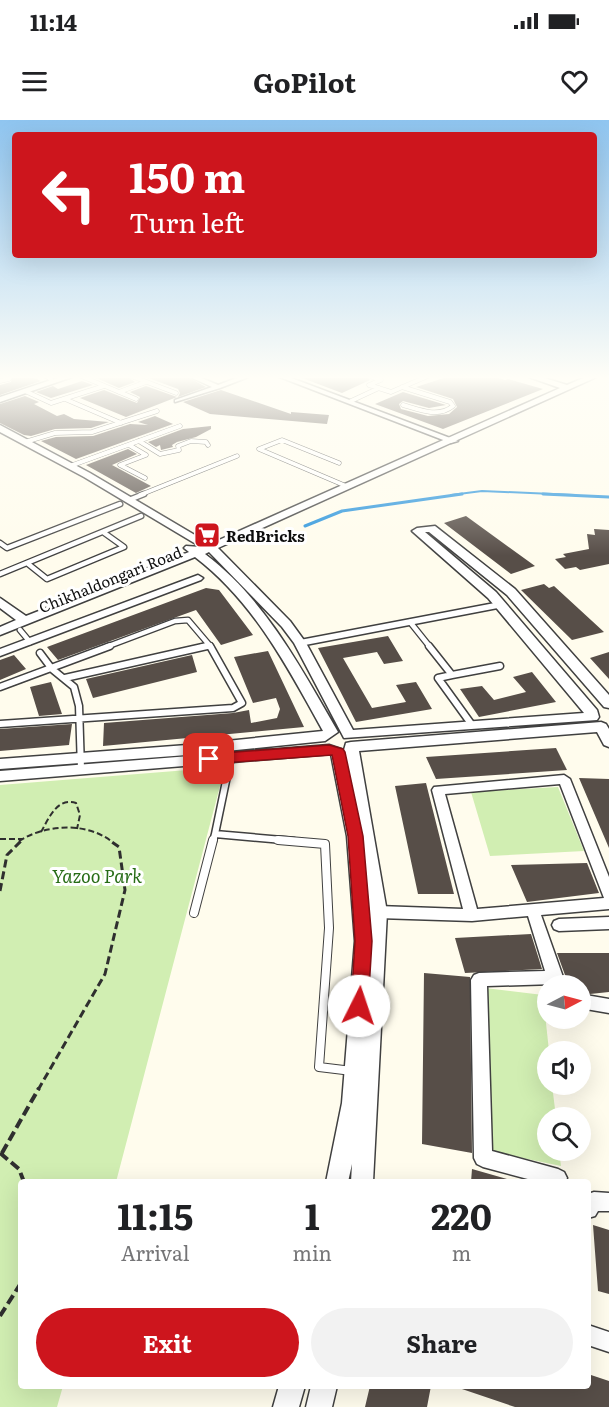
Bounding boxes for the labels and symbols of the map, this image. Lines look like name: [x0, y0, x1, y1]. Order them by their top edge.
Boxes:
supermarket icon: RedBricks: [192, 520, 222, 550]
place label: RedBricks: [226, 524, 305, 547]
street label: Chikhaldongari Road: [35, 540, 185, 618]
pin: [183, 733, 234, 784]
park label: Yazoo Park: [52, 862, 142, 889]
position arrow: [327, 974, 391, 1038]
north arrow: [537, 975, 591, 1029]

